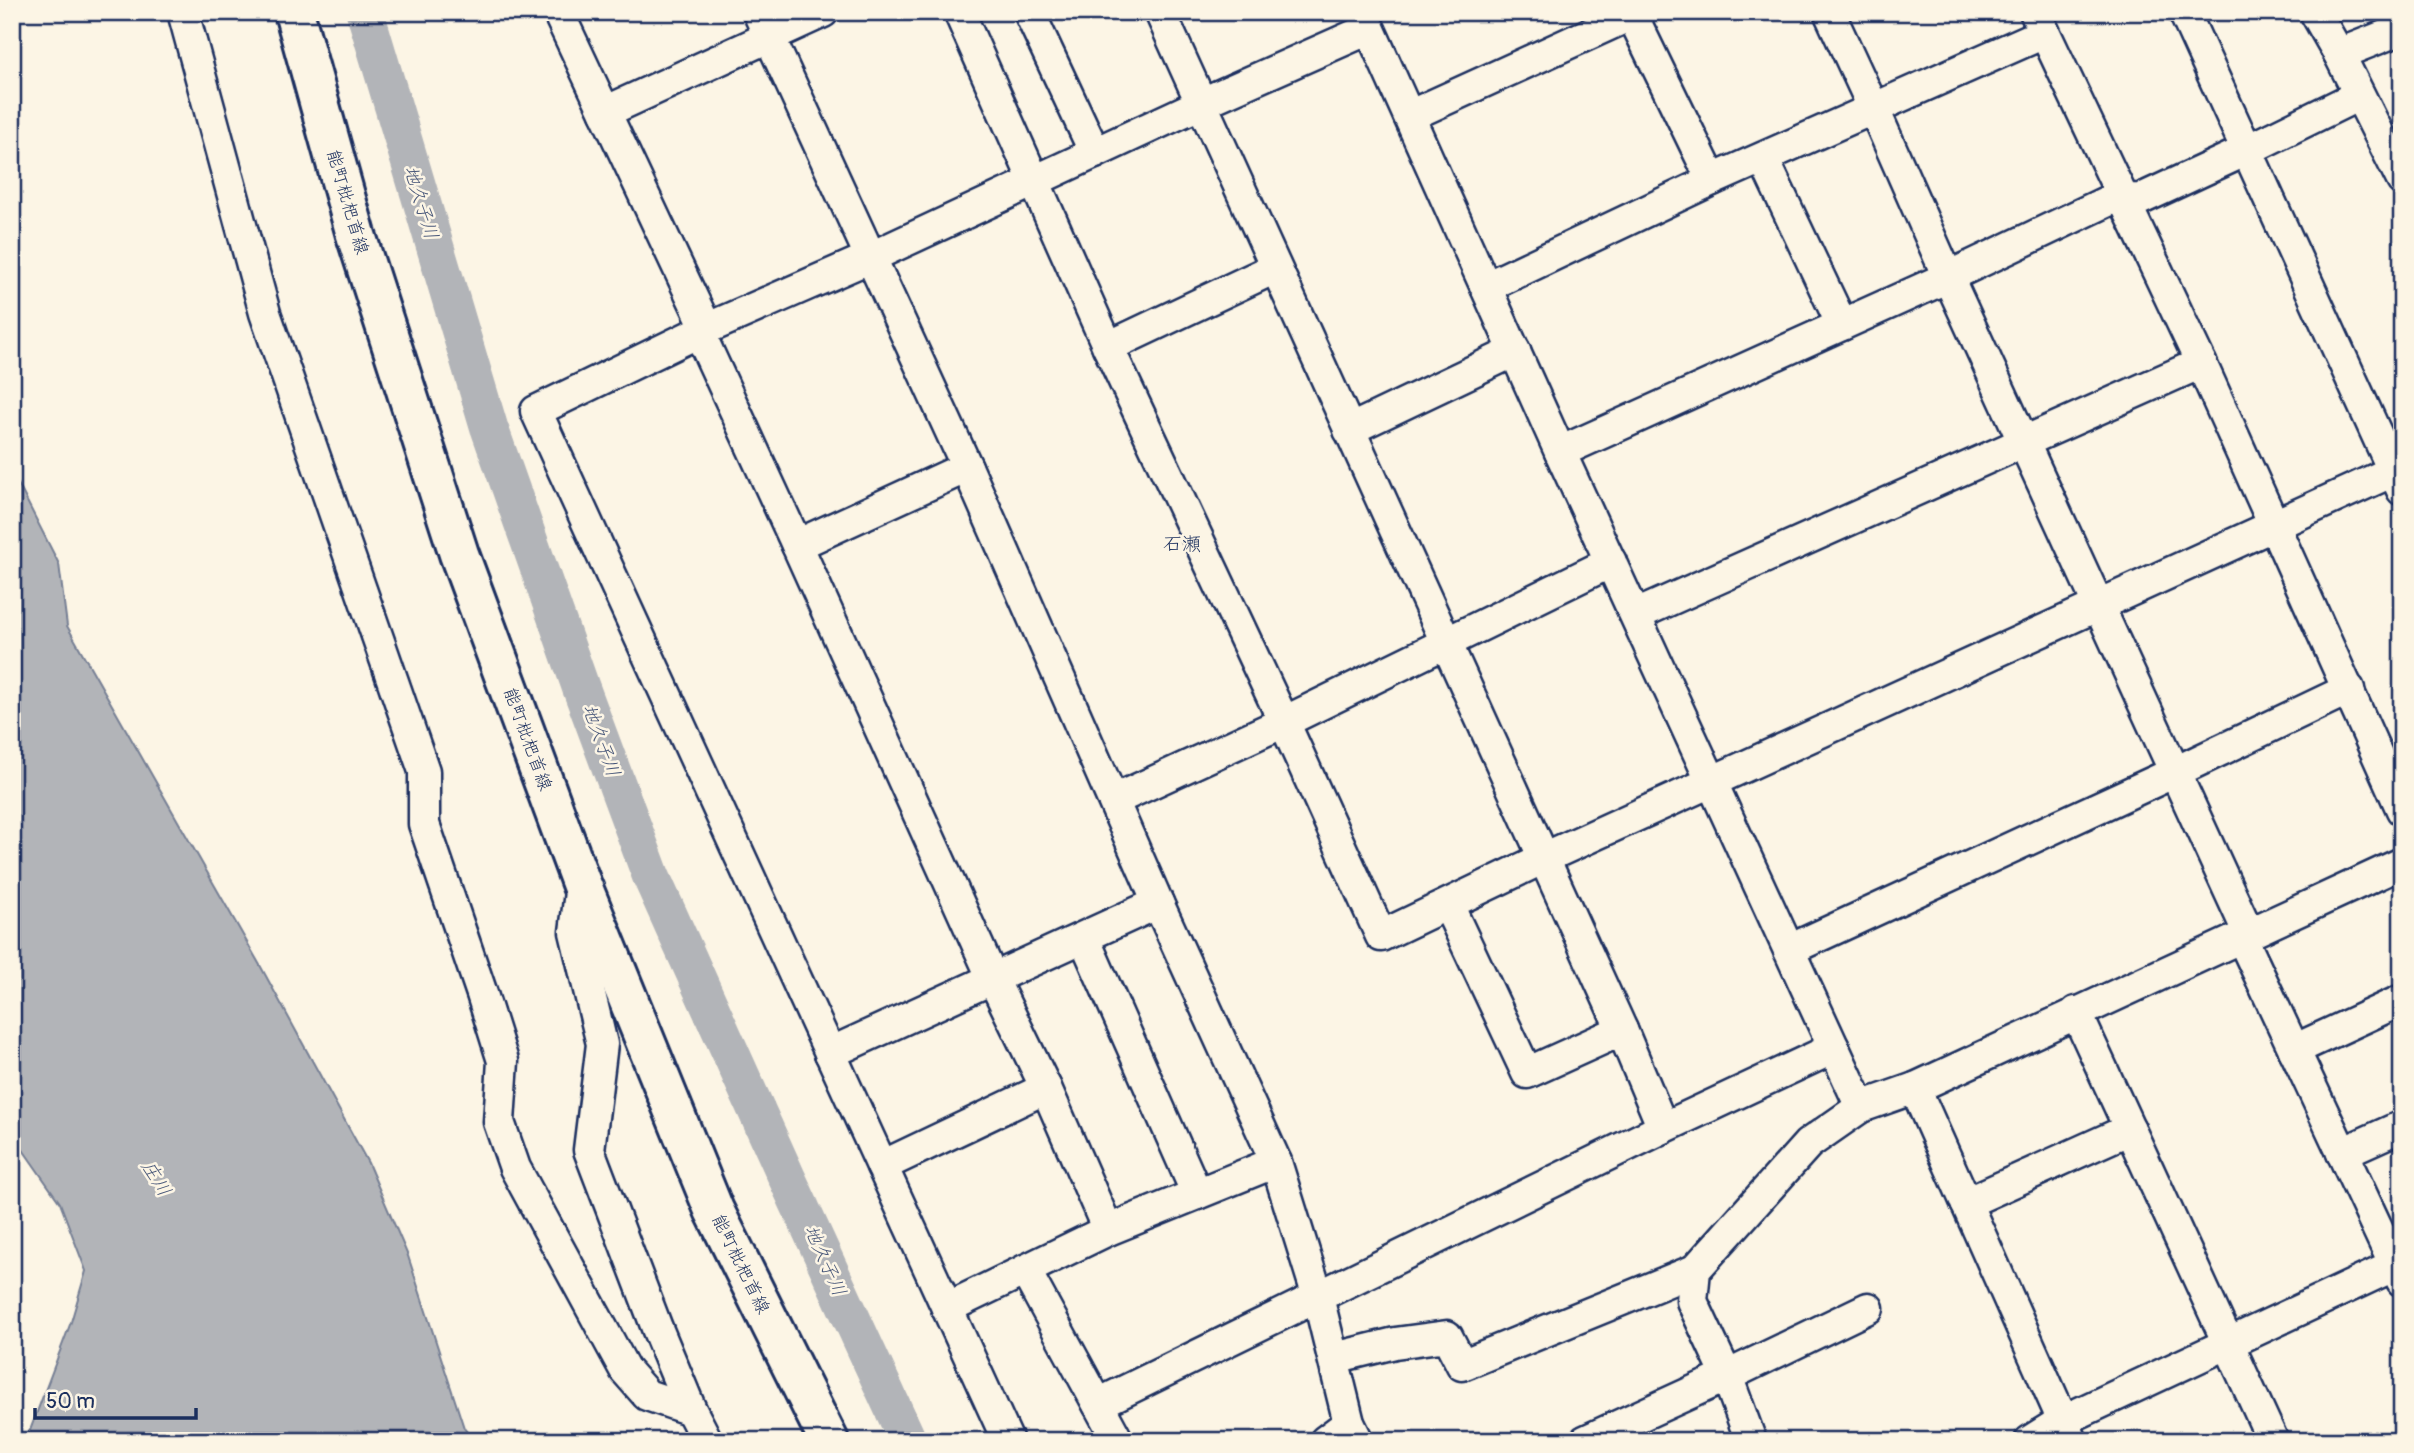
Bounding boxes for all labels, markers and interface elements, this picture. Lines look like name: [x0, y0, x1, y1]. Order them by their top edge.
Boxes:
street label: 能町枇杷首線: [322, 147, 373, 257]
water label: 地久子川: [398, 162, 444, 242]
district label: 石瀬: [1163, 532, 1201, 556]
street label: 能町枇杷首線: [498, 684, 557, 794]
water label: 地久子川: [577, 701, 625, 780]
water label: 庄川: [136, 1156, 176, 1201]
street label: 能町枇杷首線: [707, 1211, 775, 1318]
water label: 地久子川: [799, 1221, 852, 1300]
scale bar: [35, 1376, 196, 1420]
text: 50 m: [46, 1388, 95, 1415]

